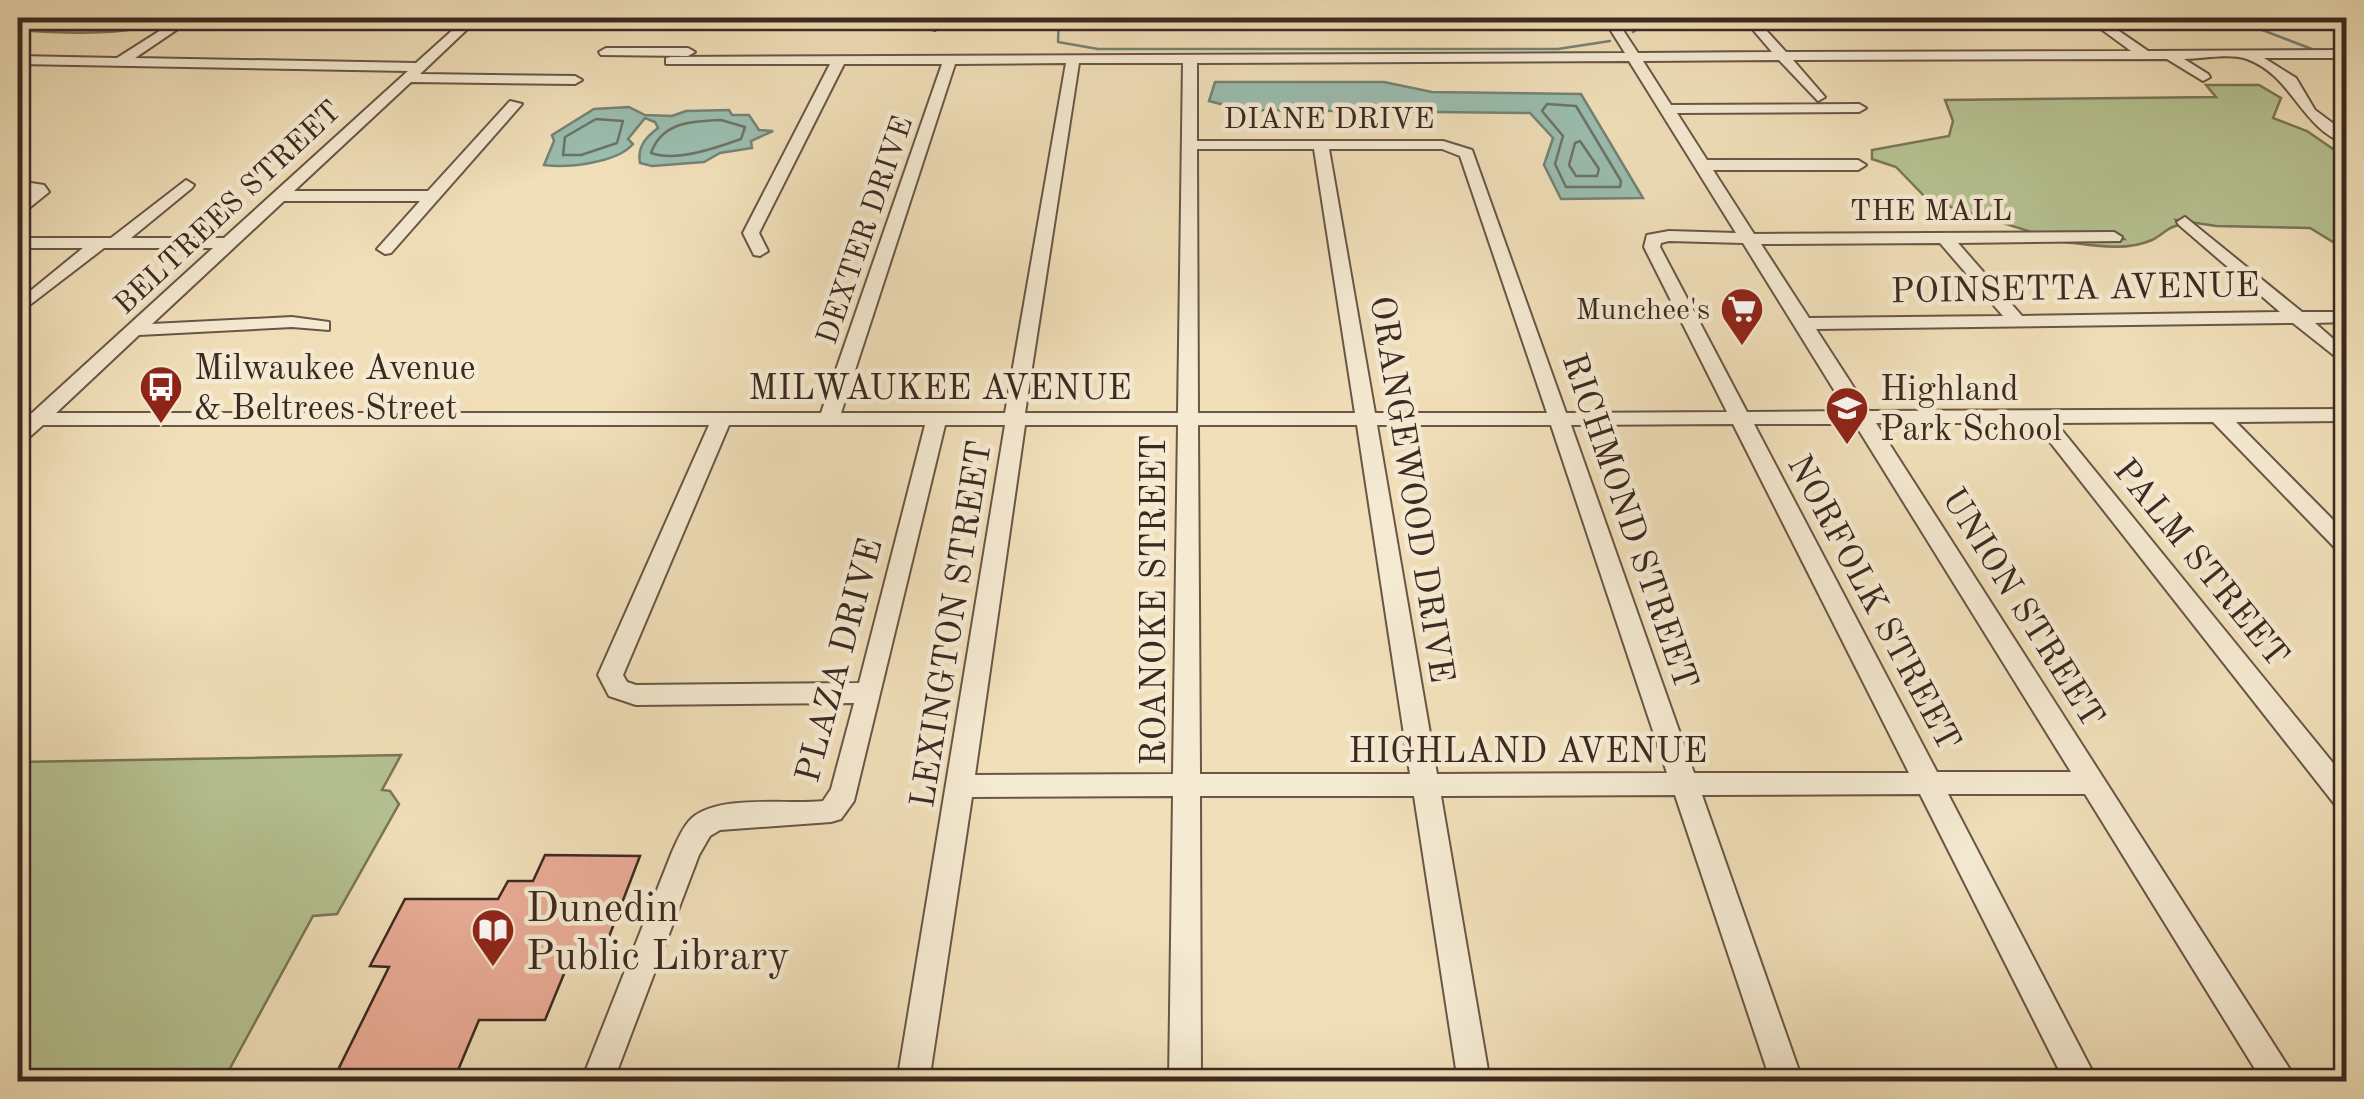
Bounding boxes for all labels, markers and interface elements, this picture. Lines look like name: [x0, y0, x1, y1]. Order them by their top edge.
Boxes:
street label: BELTREES STREET: [109, 96, 347, 321]
street label: DIANE DRIVE: [1224, 105, 1434, 135]
street label: DEXTER DRIVE: [813, 113, 919, 349]
street label: THE MALL: [1850, 197, 2012, 227]
street label: POINSETTA AVENUE: [1890, 269, 2260, 310]
supermarket icon: Munchee's: [1719, 286, 1765, 347]
street label: ORANGEWOOD DRIVE: [1363, 293, 1458, 685]
place label: Munchee's: [1575, 296, 1710, 326]
street label: RICHMOND STREET: [1555, 349, 1703, 694]
place label: Milwaukee Avenue & Beltrees Street: [194, 352, 476, 427]
bus stop icon: Milwaukee Avenue & Beltrees Street: [138, 364, 184, 425]
street label: MILWAUKEE AVENUE: [748, 372, 1132, 407]
place label: Highland Park School: [1880, 373, 2062, 448]
school or university icon: Highland Park School: [1824, 385, 1870, 446]
street label: ROANOKE STREET: [1138, 434, 1173, 766]
street label: LEXINGTON STREET: [906, 438, 999, 810]
street label: NORFOLK STREET: [1780, 450, 1966, 757]
street label: PALM STREET: [2106, 453, 2294, 674]
street label: UNION STREET: [1934, 483, 2109, 734]
street label: PLAZA DRIVE: [791, 535, 890, 786]
street label: HIGHLAND AVENUE: [1349, 735, 1707, 770]
place label: Dunedin Public Library: [526, 889, 790, 979]
library icon: Dunedin Public Library: [470, 907, 516, 968]

